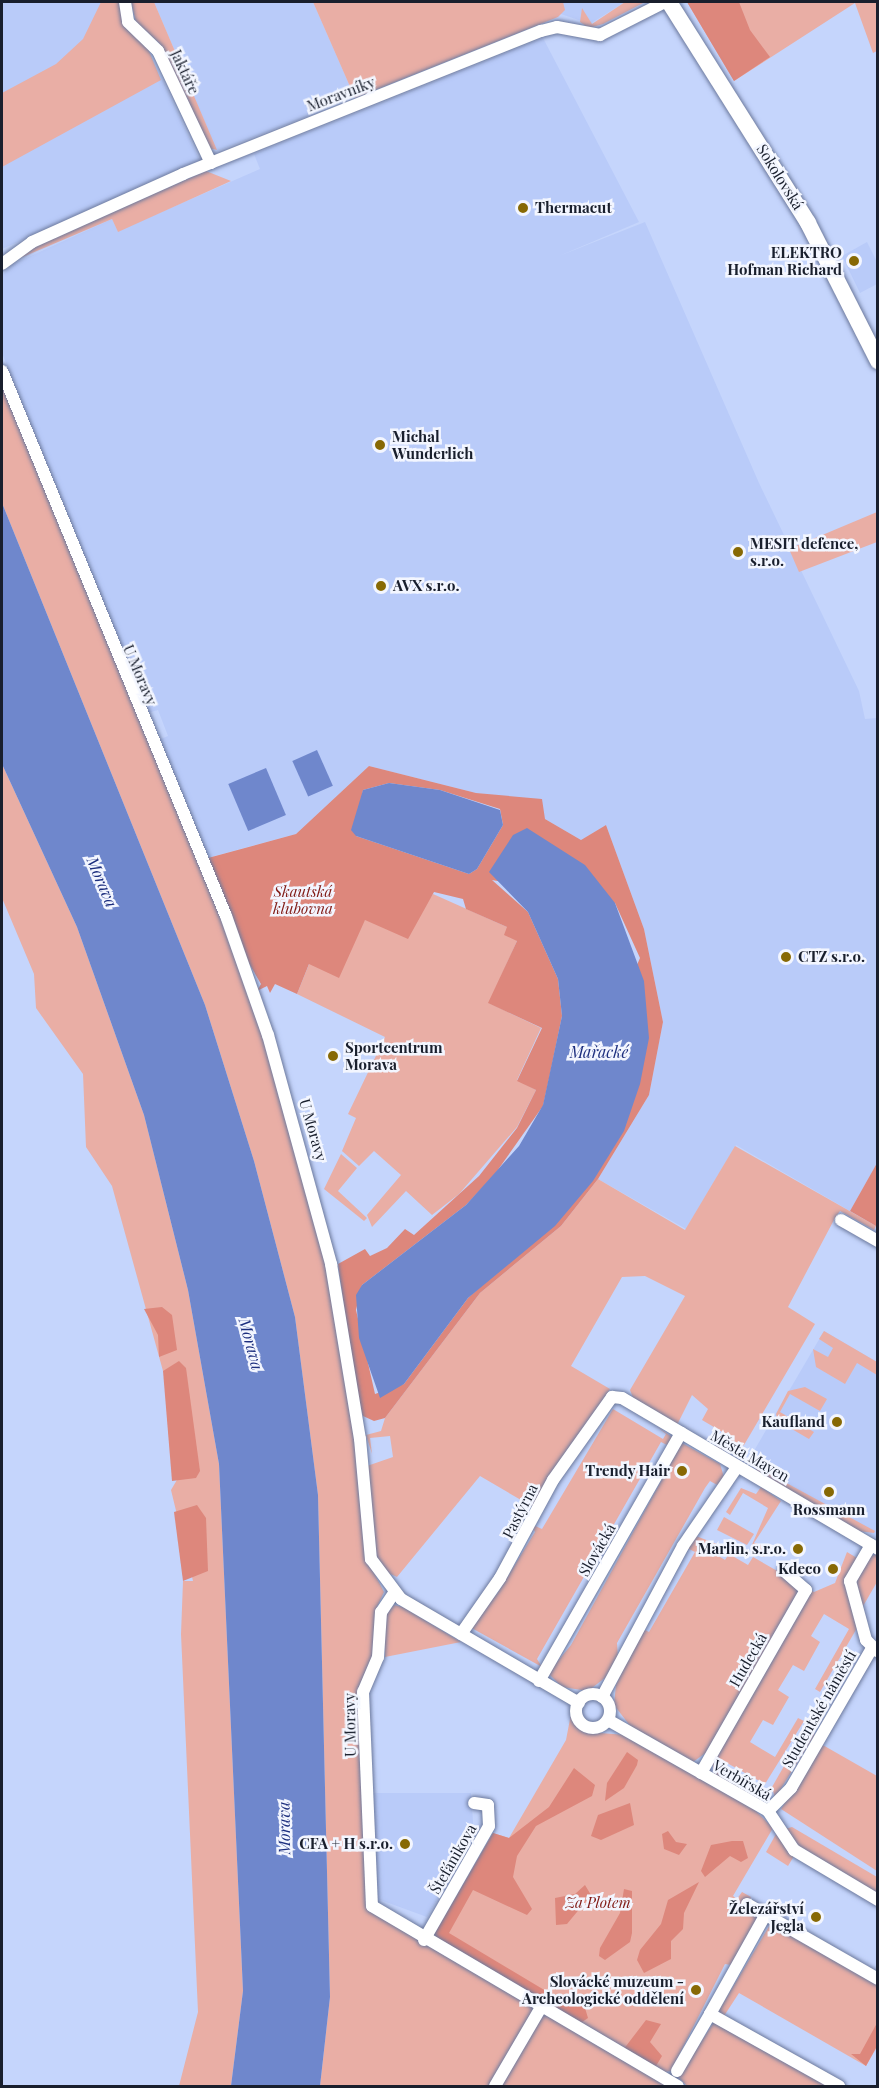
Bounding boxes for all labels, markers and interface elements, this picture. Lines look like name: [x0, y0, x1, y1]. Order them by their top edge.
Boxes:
street label: Jaktáře: [167, 47, 203, 97]
street label: Moravníky: [304, 73, 378, 115]
street label: Sokolovská: [753, 141, 807, 213]
place label: Thermacut: [535, 199, 612, 217]
marker: Thermacut: [516, 201, 530, 215]
place label: ELEKTRO Hofman Richard: [727, 243, 842, 278]
marker: ELEKTRO Hofman Richard: [847, 254, 861, 268]
place label: Michal Wunderlich: [392, 427, 473, 462]
marker: Michal Wunderlich: [373, 438, 387, 452]
place label: MESIT defence, s.r.o.: [750, 534, 859, 569]
marker: MESIT defence, s.r.o.: [731, 545, 745, 559]
place label: AVX s.r.o.: [393, 577, 460, 595]
marker: AVX s.r.o.: [374, 579, 388, 593]
street label: U Moravy: [119, 642, 161, 708]
water label: Morava: [83, 854, 121, 910]
park label: Skautská klubovna: [273, 882, 333, 917]
place label: CTZ s.r.o.: [798, 948, 865, 966]
marker: CTZ s.r.o.: [779, 950, 793, 964]
place label: Sportcentrum Morava: [345, 1038, 443, 1073]
water label: Mařacké: [570, 1042, 628, 1062]
marker: Sportcentrum Morava: [326, 1049, 340, 1063]
street label: U Moravy: [296, 1097, 330, 1163]
water label: Morava: [235, 1316, 267, 1372]
place label: Kaufland: [762, 1413, 825, 1431]
marker: Kaufland: [830, 1415, 844, 1429]
street label: Města Mayen: [707, 1426, 793, 1486]
place label: Trendy Hair: [585, 1462, 670, 1480]
marker: Trendy Hair: [675, 1464, 689, 1478]
street label: Pastýrna: [499, 1481, 541, 1541]
marker: Rossmann: [822, 1485, 836, 1499]
place label: Rossmann: [793, 1501, 865, 1519]
street label: Slovácká: [575, 1520, 619, 1580]
place label: Marlin, s.r.o.: [698, 1540, 786, 1558]
marker: Marlin, s.r.o.: [791, 1542, 805, 1556]
place label: Kdeco: [778, 1560, 821, 1578]
marker: Kdeco: [826, 1562, 840, 1576]
street label: Hudecká: [725, 1630, 771, 1690]
street label: Studentské náměstí: [778, 1647, 860, 1771]
street label: U Moravy: [340, 1693, 360, 1757]
street label: Verbířská: [710, 1756, 774, 1804]
water label: Morava: [274, 1801, 294, 1855]
street label: Štefánikova: [426, 1821, 480, 1897]
place label: CFA + H s.r.o.: [299, 1835, 393, 1853]
marker: CFA + H s.r.o.: [398, 1837, 412, 1851]
park label: Za Plotem: [565, 1894, 631, 1912]
place label: Železářství Jegla: [729, 1899, 804, 1934]
marker: Železářství Jegla: [809, 1910, 823, 1924]
place label: Slovácké muzeum - Archeologické oddělení: [522, 1972, 684, 2007]
marker: Slovácké muzeum - Archeologické oddělení: [689, 1983, 703, 1997]

